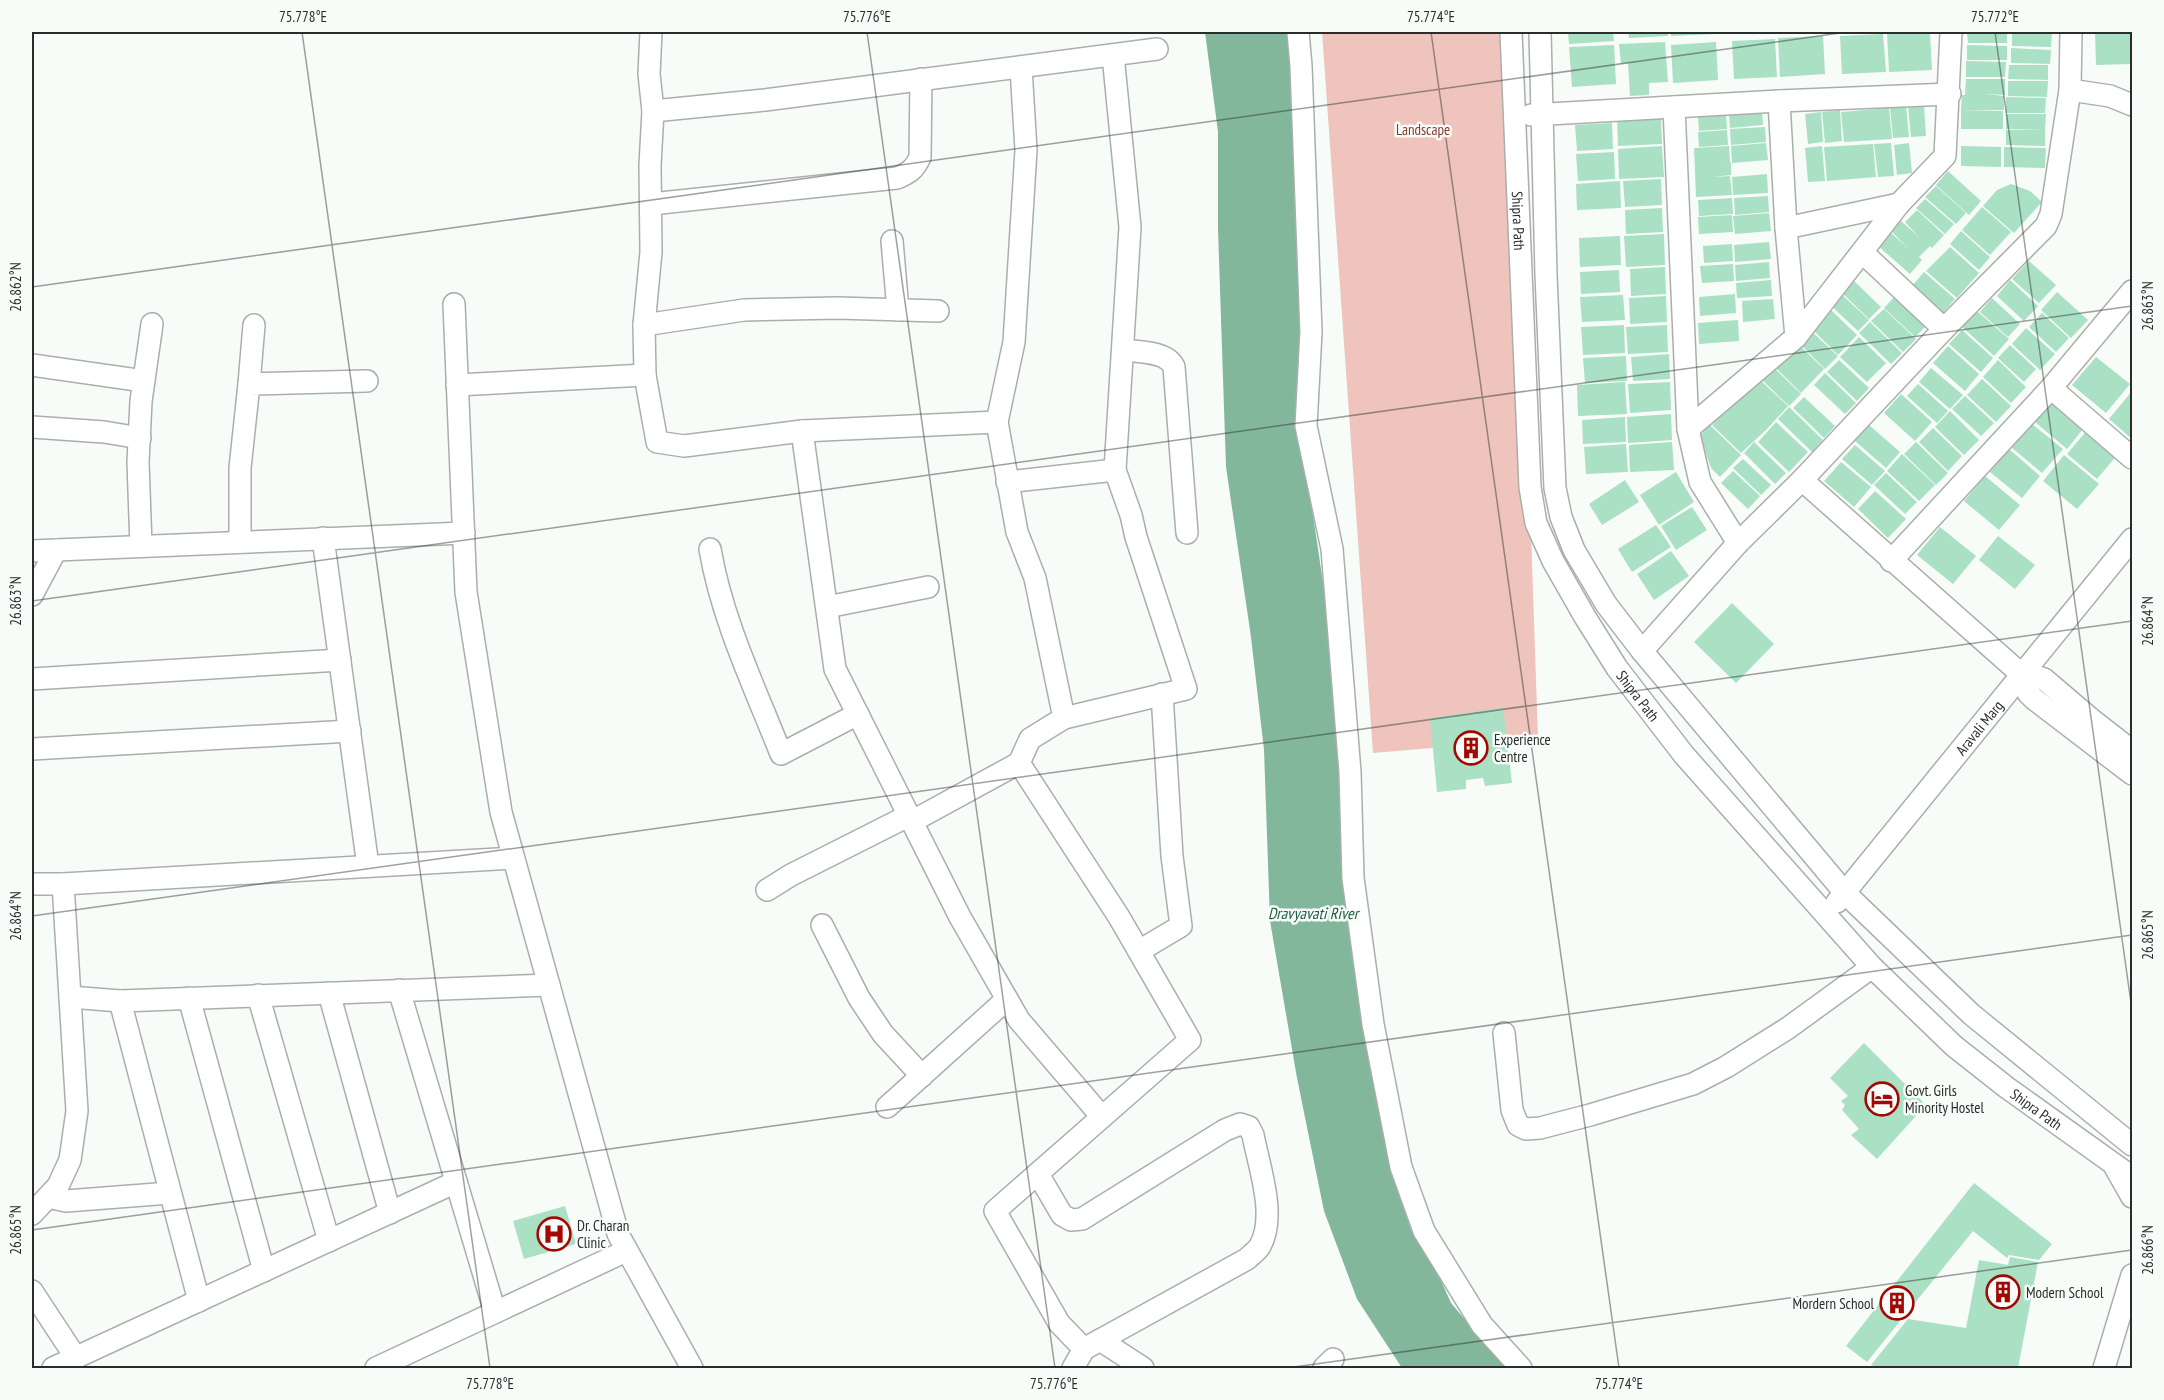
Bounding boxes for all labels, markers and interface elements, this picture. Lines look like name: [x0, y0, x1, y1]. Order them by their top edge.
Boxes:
text: 75.778°E: [279, 7, 327, 26]
text: 75.776°E: [843, 7, 891, 26]
text: 75.774°E: [1407, 7, 1455, 26]
text: 75.772°E: [1971, 7, 2019, 26]
park label: Landscape: [1396, 120, 1450, 139]
street label: Shipra Path: [1508, 191, 1530, 251]
text: 26.862°N: [6, 262, 25, 312]
text: 26.863°N: [2138, 281, 2157, 331]
text: 26.863°N: [6, 576, 25, 626]
text: 26.864°N: [2138, 596, 2157, 646]
street label: Shipra Path: [1613, 666, 1664, 725]
street label: Aravali Marg: [1951, 696, 2007, 759]
building icon: Experience Centre: [1453, 730, 1489, 766]
place label: Experience Centre: [1494, 730, 1551, 766]
text: 26.864°N: [6, 891, 25, 941]
water label: Dravyavati River: [1268, 903, 1361, 923]
text: 26.865°N: [2138, 910, 2157, 960]
hotel icon: Govt. Girls Minority Hostel: [1864, 1081, 1900, 1117]
place label: Govt. Girls Minority Hostel: [1905, 1081, 1984, 1117]
street label: Shipra Path: [2007, 1084, 2066, 1134]
text: 26.865°N: [6, 1205, 25, 1255]
hospital icon: Dr. Charan Clinic: [536, 1216, 572, 1252]
place label: Dr. Charan Clinic: [577, 1216, 629, 1252]
text: 26.866°N: [2138, 1225, 2157, 1275]
building icon: Modern School: [1985, 1274, 2021, 1310]
place label: Modern School: [2026, 1283, 2104, 1302]
building icon: Mordern School: [1879, 1285, 1915, 1321]
place label: Mordern School: [1792, 1294, 1874, 1313]
text: 75.778°E: [466, 1374, 514, 1393]
text: 75.776°E: [1030, 1374, 1078, 1393]
text: 75.774°E: [1595, 1374, 1643, 1393]

